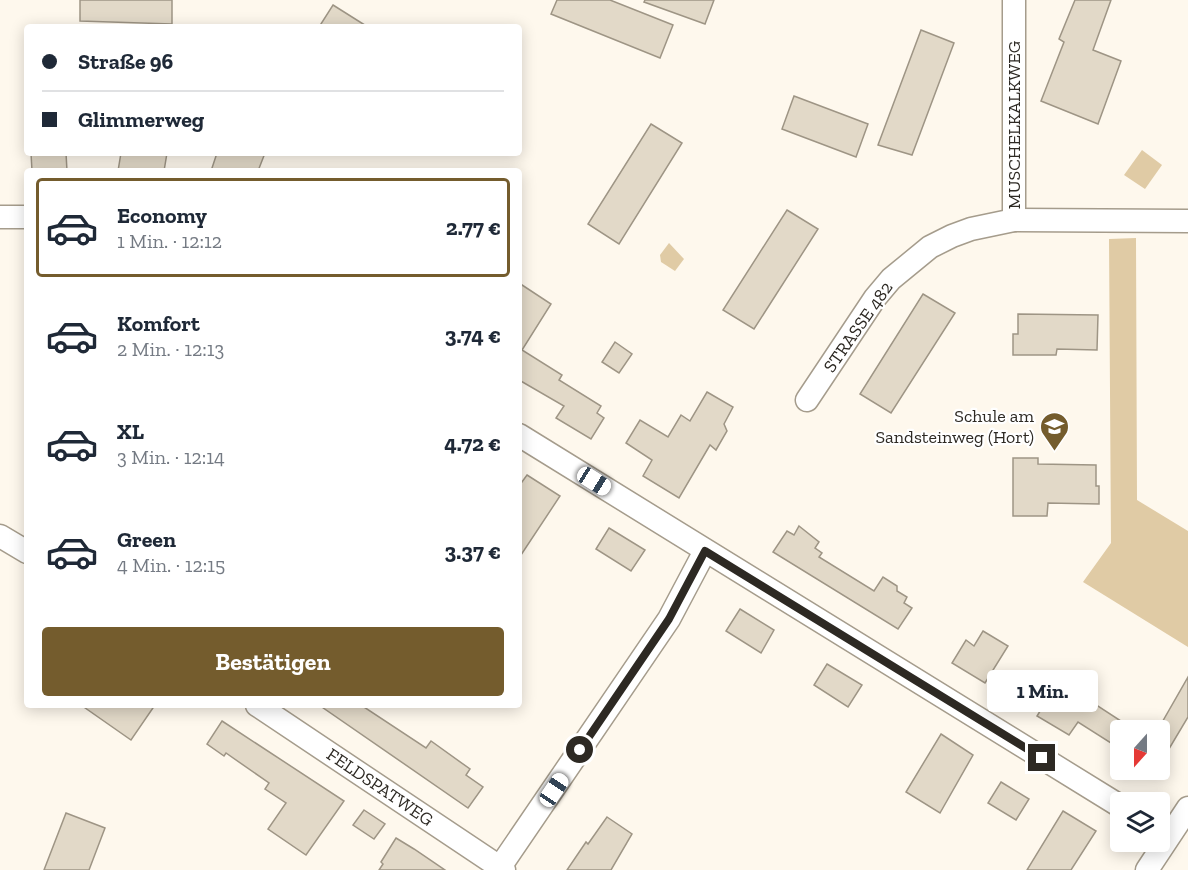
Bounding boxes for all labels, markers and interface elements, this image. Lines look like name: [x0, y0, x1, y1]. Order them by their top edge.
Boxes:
street label: MUSCHELKALKWEG: [1003, 41, 1025, 209]
text: Straße 96: [78, 48, 173, 75]
text: Glimmerweg: [78, 106, 204, 133]
icon: car: [45, 201, 99, 255]
text: Economy: [117, 202, 207, 229]
text: 2.77 €: [446, 214, 501, 241]
text: 1 Min. · 12:12: [117, 229, 222, 253]
street label: STRASSE 482: [819, 277, 897, 377]
icon: car: [45, 309, 99, 363]
text: Komfort: [117, 310, 200, 337]
text: 3.74 €: [445, 322, 501, 349]
text: 2 Min. · 12:13: [117, 337, 224, 361]
place label: Schule am Sandsteinweg (Hort): [875, 405, 1034, 448]
school or university icon: Schule am Sandsteinweg (Hort): [1039, 410, 1071, 452]
icon: car: [45, 417, 99, 471]
text: XL: [117, 418, 144, 445]
text: 4.72 €: [444, 430, 501, 457]
text: 3 Min. · 12:14: [117, 445, 225, 469]
car: [574, 464, 614, 498]
icon: car: [45, 525, 99, 579]
text: Green: [117, 526, 176, 553]
text: 3.37 €: [445, 538, 501, 565]
text: 4 Min. · 12:15: [117, 553, 225, 577]
button: Bestätigen: [42, 627, 504, 696]
callout: 1 Min.: [986, 671, 1098, 713]
text: 1 Min.: [1016, 679, 1069, 703]
north arrow: [1110, 720, 1170, 780]
map controls: [1110, 720, 1170, 852]
route start: [566, 736, 593, 763]
street label: FELDSPATWEG: [323, 743, 437, 831]
route end: [1028, 744, 1055, 771]
car: [536, 770, 572, 810]
button: layers: [1110, 792, 1170, 852]

